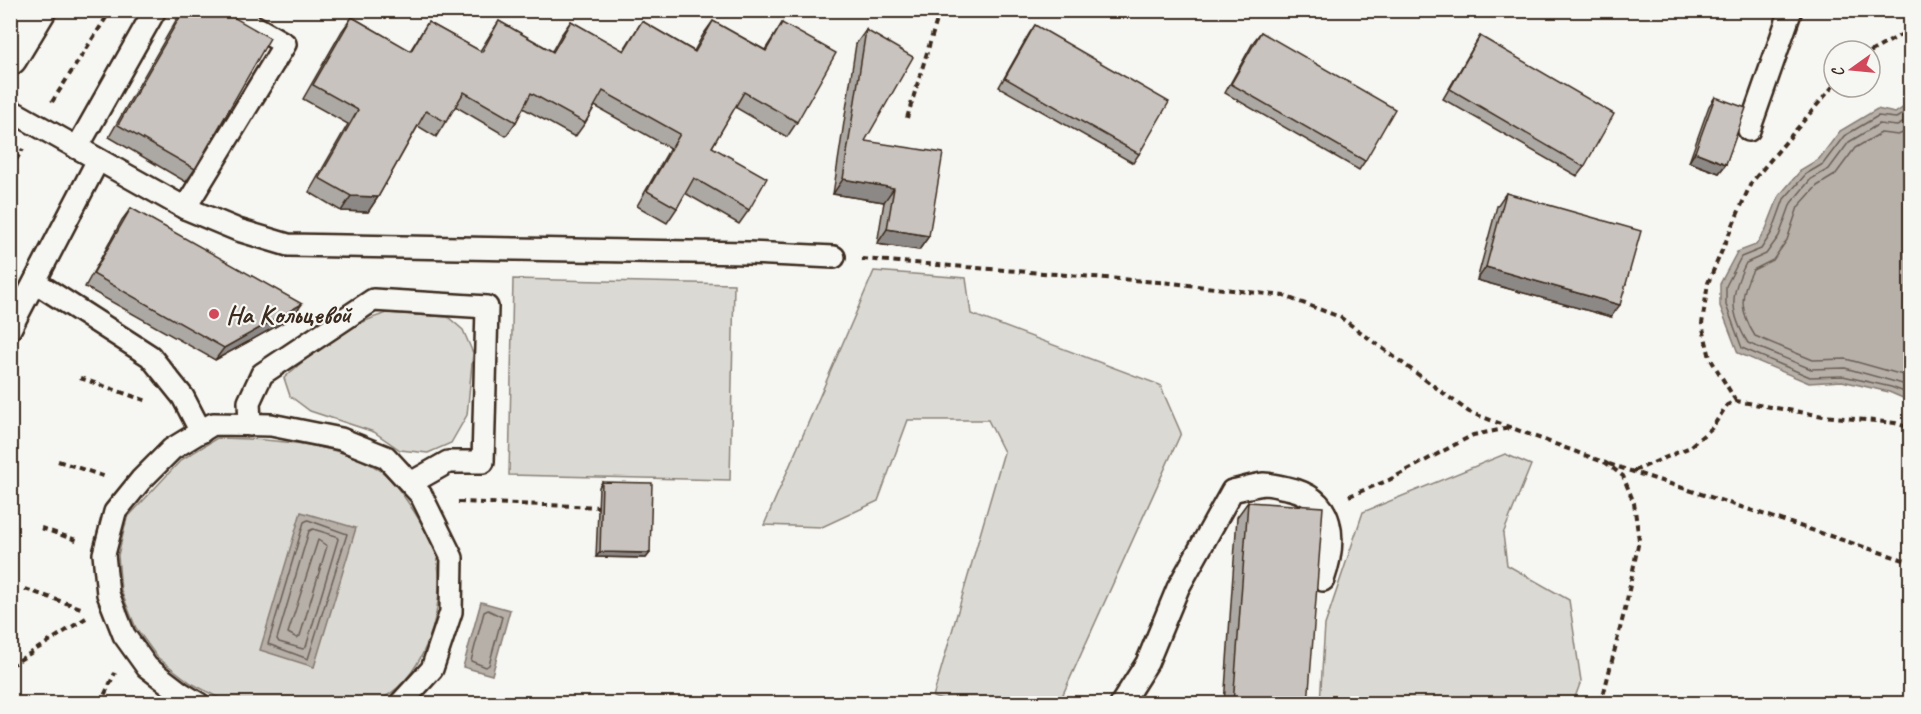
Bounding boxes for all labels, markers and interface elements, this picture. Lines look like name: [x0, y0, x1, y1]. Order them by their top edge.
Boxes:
north arrow: [1822, 39, 1882, 99]
text: С: [1827, 64, 1849, 79]
place label: На Кольцевой: [226, 298, 353, 331]
marker: На Кольцевой: [207, 307, 221, 321]

